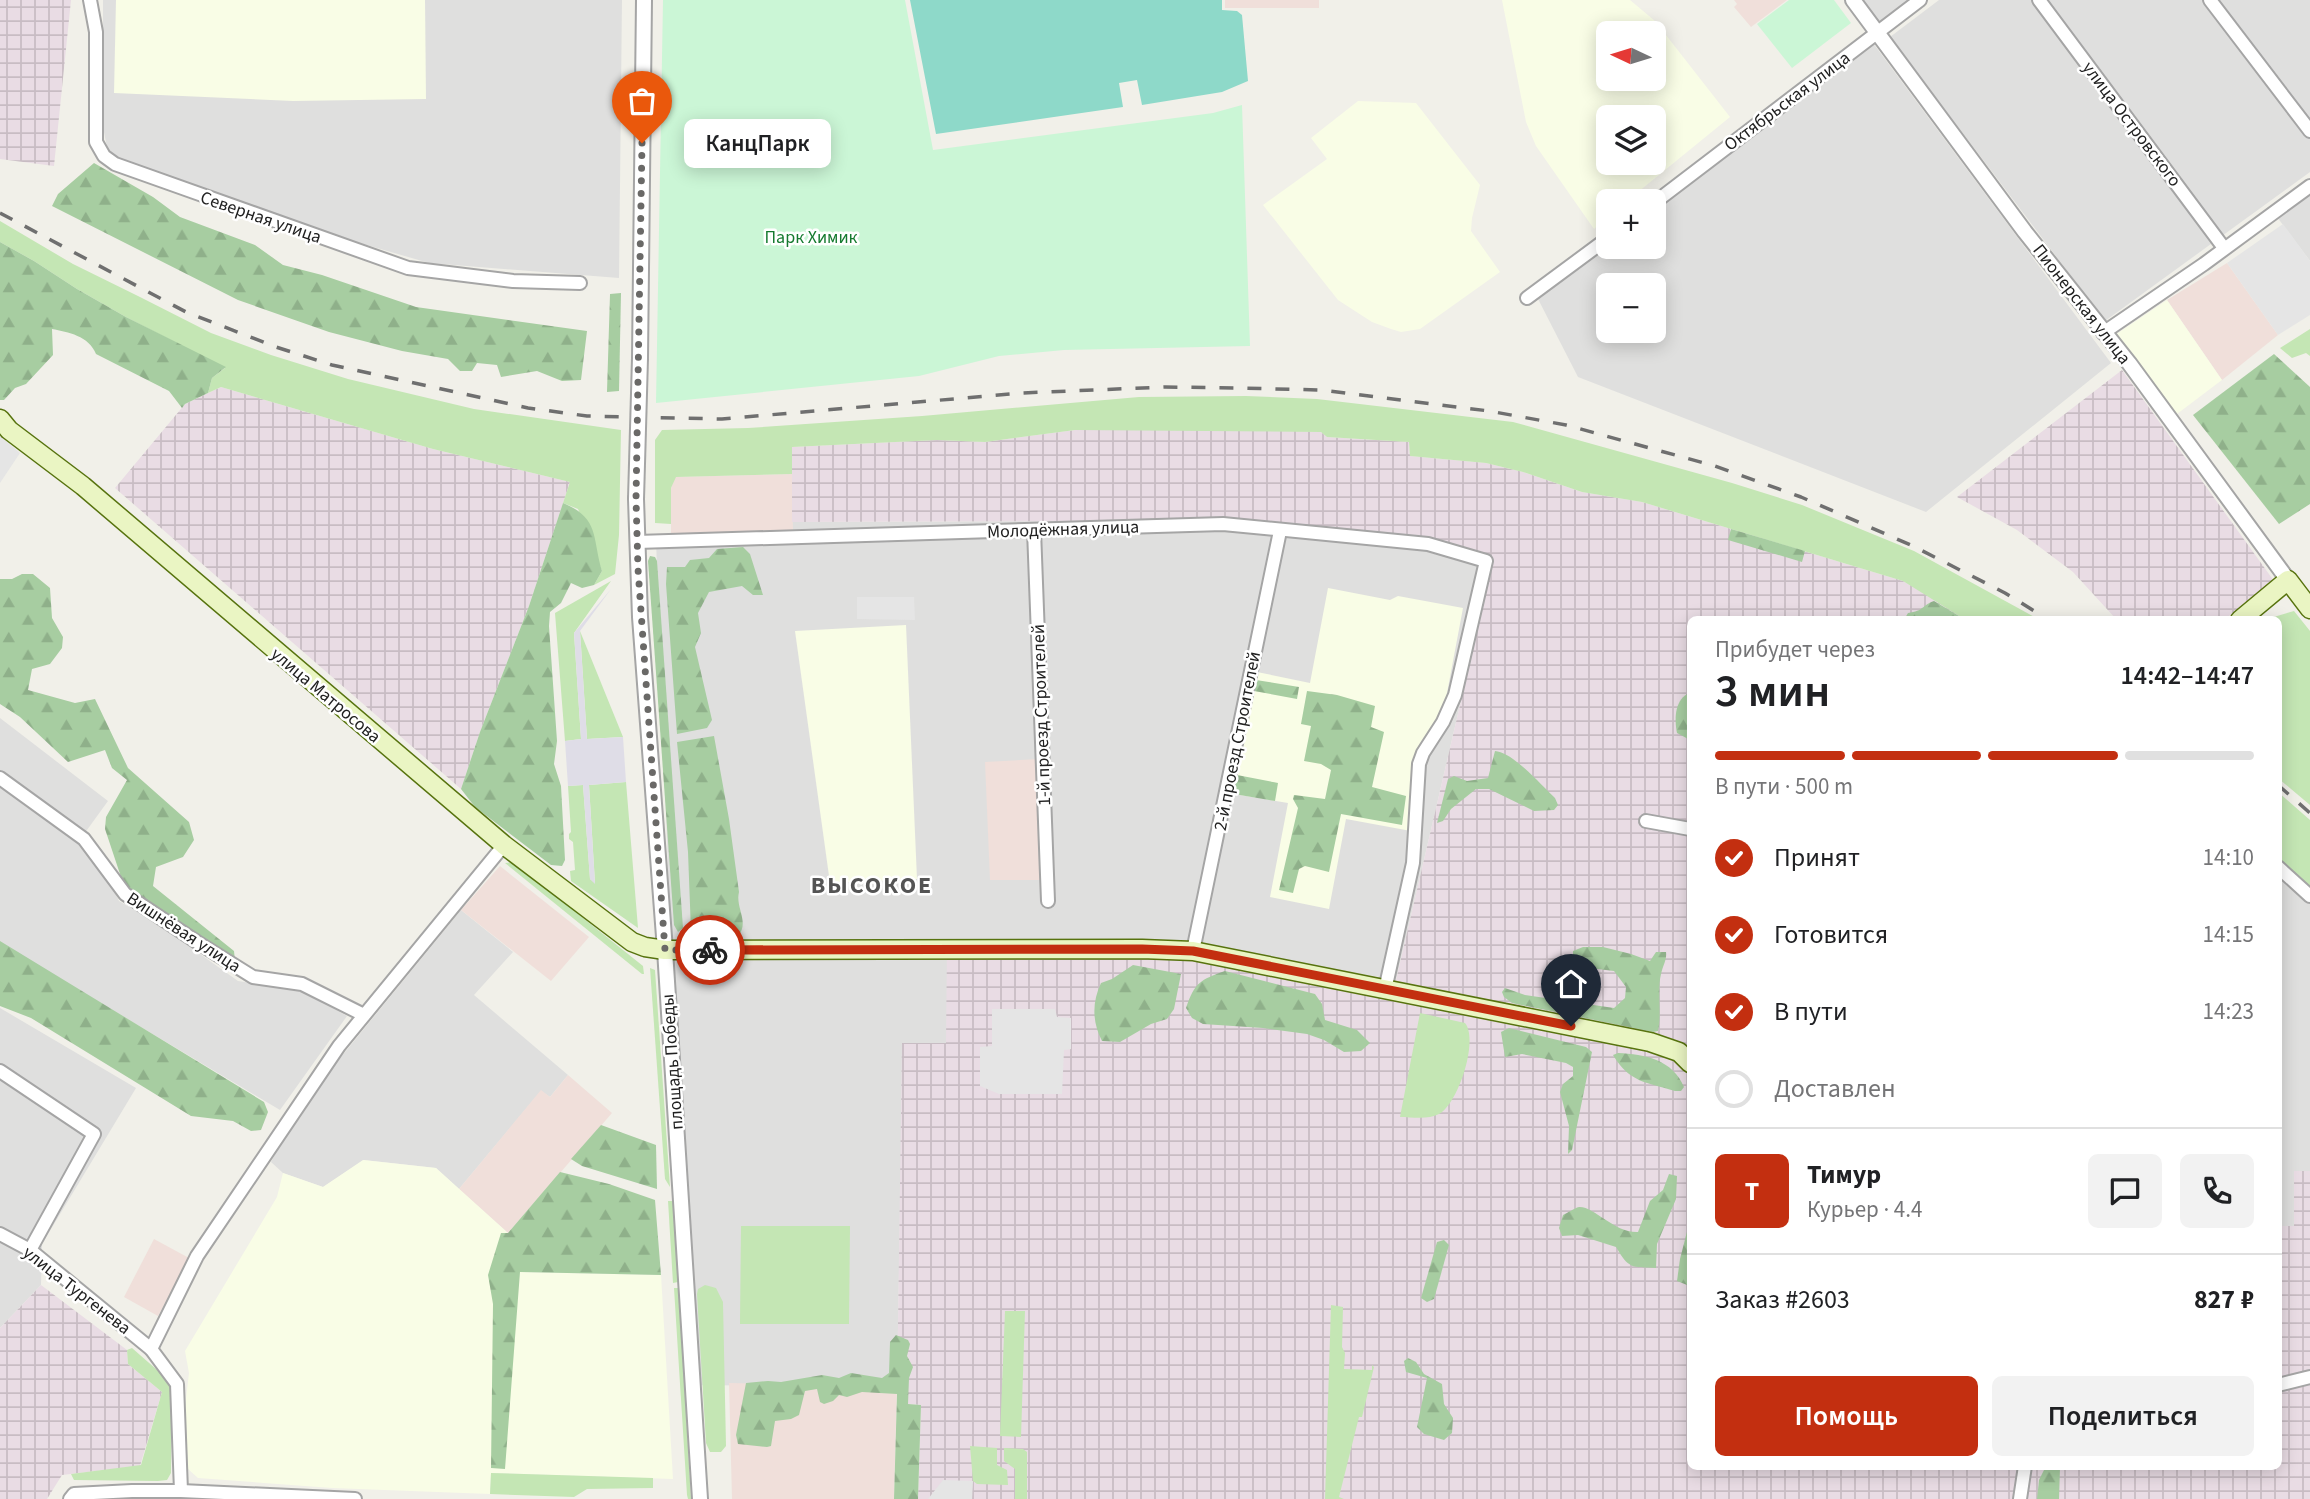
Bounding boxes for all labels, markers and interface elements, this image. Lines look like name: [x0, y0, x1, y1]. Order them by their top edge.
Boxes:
north arrow: [1596, 21, 1666, 91]
map controls: [1596, 21, 1666, 343]
street label: Октябрьская улица: [1719, 46, 1856, 157]
street label: улица Островского: [2076, 57, 2187, 192]
pin: [612, 71, 672, 143]
icon: bag: [623, 82, 661, 120]
button: layers: [1596, 105, 1666, 175]
callout: КанцПарк: [684, 118, 831, 168]
text: КанцПарк: [706, 127, 809, 160]
street label: Северная улица: [197, 185, 325, 250]
button: +: [1596, 189, 1666, 259]
park label: Парк Химик: [764, 225, 858, 250]
street label: Пионерская улица: [2027, 239, 2137, 370]
button: −: [1596, 273, 1666, 343]
street label: Молодёжная улица: [987, 514, 1140, 545]
street label: 1-й проезд Строителей: [1026, 624, 1057, 806]
text: Прибудет через: [1715, 633, 1875, 666]
street label: улица Матросова: [265, 642, 386, 749]
street label: 2-й проезд Строителей: [1208, 649, 1267, 833]
text: 14:42–14:47: [2121, 657, 2254, 694]
text: 3 мин: [1715, 659, 1830, 724]
text: В пути · 500 m: [1715, 770, 1853, 803]
icon: check: [1715, 839, 1753, 877]
text: Принят: [1774, 839, 1860, 876]
text: 14:10: [2203, 841, 2254, 874]
district label: ВЫСОКОЕ: [811, 868, 933, 903]
street label: Вишнёвая улица: [122, 886, 246, 979]
courier: [675, 915, 745, 985]
icon: check: [1715, 916, 1753, 954]
text: Готовится: [1774, 916, 1888, 953]
text: 14:15: [2203, 918, 2254, 951]
icon: bike: [691, 931, 729, 969]
pin: [1541, 954, 1601, 1026]
icon: home: [1552, 965, 1590, 1003]
street label: площадь Победы: [655, 993, 690, 1131]
icon: check: [1715, 993, 1753, 1031]
text: В пути: [1774, 993, 1848, 1030]
text: 14:23: [2203, 995, 2254, 1028]
text: Доставлен: [1774, 1070, 1896, 1107]
button: chat: [2088, 1154, 2162, 1228]
button: phone: [2180, 1154, 2254, 1228]
text: Тимур: [1807, 1156, 1881, 1193]
text: Т: [1745, 1173, 1759, 1210]
text: Курьер · 4.4: [1807, 1193, 1922, 1226]
street label: улица Тургенева: [17, 1240, 136, 1341]
text: Заказ #2603: [1715, 1281, 1850, 1318]
text: 827 ₽: [2194, 1281, 2254, 1318]
button: Помощь: [1715, 1376, 1978, 1456]
button: Поделиться: [1992, 1376, 2254, 1456]

